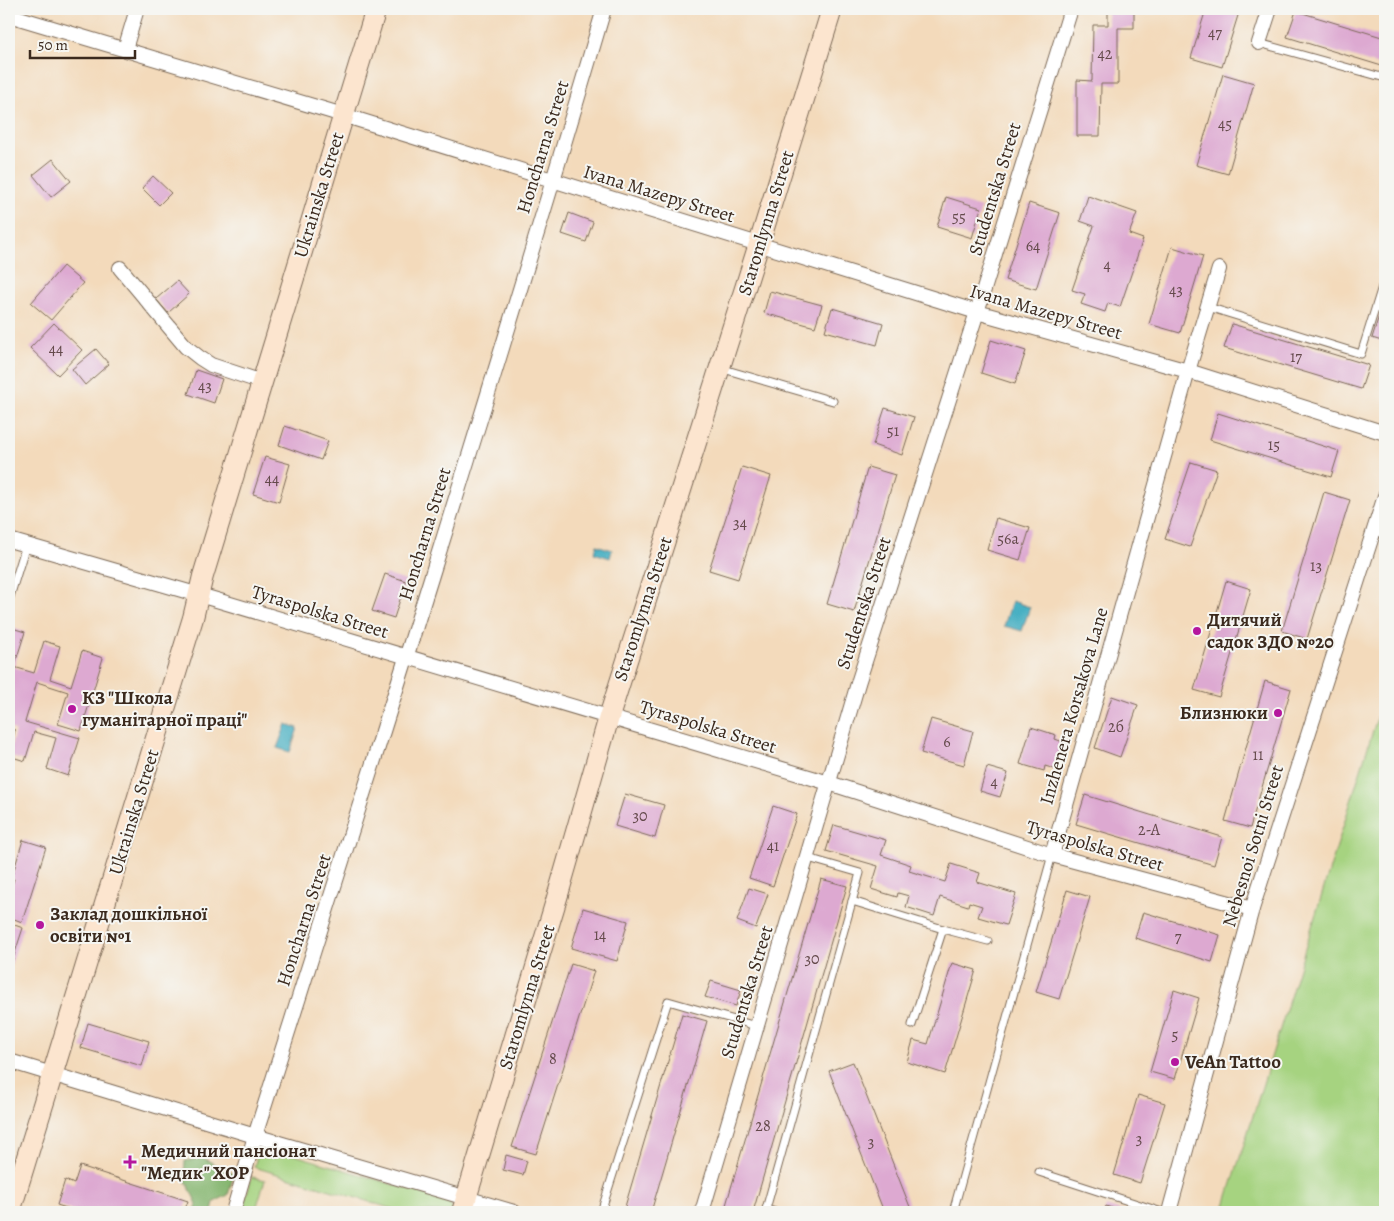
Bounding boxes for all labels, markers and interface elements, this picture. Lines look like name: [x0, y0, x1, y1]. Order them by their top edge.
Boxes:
house number: 47: [1208, 22, 1222, 44]
scale bar: [30, 28, 135, 60]
text: 50 m: [38, 35, 68, 55]
house number: 42: [1098, 43, 1113, 65]
street label: Honcharna Street: [510, 77, 576, 217]
house number: 45: [1218, 113, 1232, 135]
street label: Studentska Street: [962, 119, 1028, 259]
street label: Ukrainska Street: [288, 129, 350, 261]
street label: Staromlynna Street: [732, 147, 800, 299]
street label: Ivana Mazepy Street: [580, 159, 738, 229]
house number: 55: [952, 206, 966, 228]
house number: 64: [1026, 235, 1040, 257]
house number: 4: [1103, 254, 1111, 276]
street label: Ivana Mazepy Street: [967, 278, 1125, 346]
house number: 43: [1169, 279, 1183, 301]
house number: 44: [49, 338, 63, 360]
house number: 17: [1290, 346, 1302, 368]
house number: 43: [198, 375, 212, 397]
house number: 51: [887, 420, 900, 442]
house number: 15: [1268, 434, 1280, 456]
street label: Honcharna Street: [392, 464, 458, 604]
house number: 44: [265, 468, 279, 490]
house number: 34: [733, 512, 747, 534]
house number: 56а: [997, 528, 1019, 550]
street label: Staromlynna Street: [607, 533, 679, 685]
street label: Studentska Street: [830, 533, 898, 673]
house number: 13: [1310, 555, 1322, 577]
street label: Tyraspolska Street: [248, 579, 392, 645]
street label: Inzhenera Korsakova Lane: [1033, 604, 1115, 808]
place label: Дитячий садок ЗДО №20: [1207, 607, 1334, 655]
marker: Дитячий садок ЗДО №20: [1191, 625, 1203, 637]
place label: КЗ "Школа гуманітарної праці": [82, 685, 247, 733]
street label: Tyraspolska Street: [636, 694, 780, 760]
place label: Близнюки: [1180, 700, 1268, 726]
marker: КЗ "Школа гуманітарної праці": [66, 703, 78, 715]
marker: Близнюки: [1272, 707, 1284, 719]
house number: 2б: [1108, 716, 1124, 738]
house number: 6: [943, 731, 951, 753]
house number: 11: [1253, 744, 1264, 766]
street label: Ukrainska Street: [103, 746, 165, 878]
street label: Nebesnoi Sotni Street: [1216, 762, 1290, 930]
house number: 4: [990, 771, 998, 793]
house number: 30: [632, 805, 648, 827]
street label: Tyraspolska Street: [1023, 814, 1167, 878]
house number: 2-А: [1138, 819, 1161, 841]
house number: 41: [767, 835, 780, 857]
street label: Honcharna Street: [270, 850, 338, 990]
place label: Заклад дошкільної освіти №1: [50, 901, 208, 949]
marker: Заклад дошкільної освіти №1: [34, 919, 46, 931]
street label: Staromlynna Street: [493, 921, 561, 1073]
street label: Studentska Street: [714, 922, 780, 1062]
house number: 14: [594, 924, 606, 946]
house number: 7: [1175, 926, 1182, 948]
house number: 30: [804, 948, 820, 970]
house number: 5: [1172, 1024, 1179, 1046]
house number: 8: [549, 1048, 557, 1070]
place label: VeAn Tattoo: [1184, 1049, 1281, 1075]
marker: VeAn Tattoo: [1169, 1056, 1181, 1068]
house number: 28: [755, 1115, 771, 1137]
house number: 3: [1136, 1128, 1142, 1150]
house number: 3: [868, 1131, 874, 1153]
place label: Медичний пансіонат "Медик" ХОР: [141, 1138, 317, 1186]
marker: Медичний пансіонат "Медик" ХОР: [123, 1155, 137, 1169]

